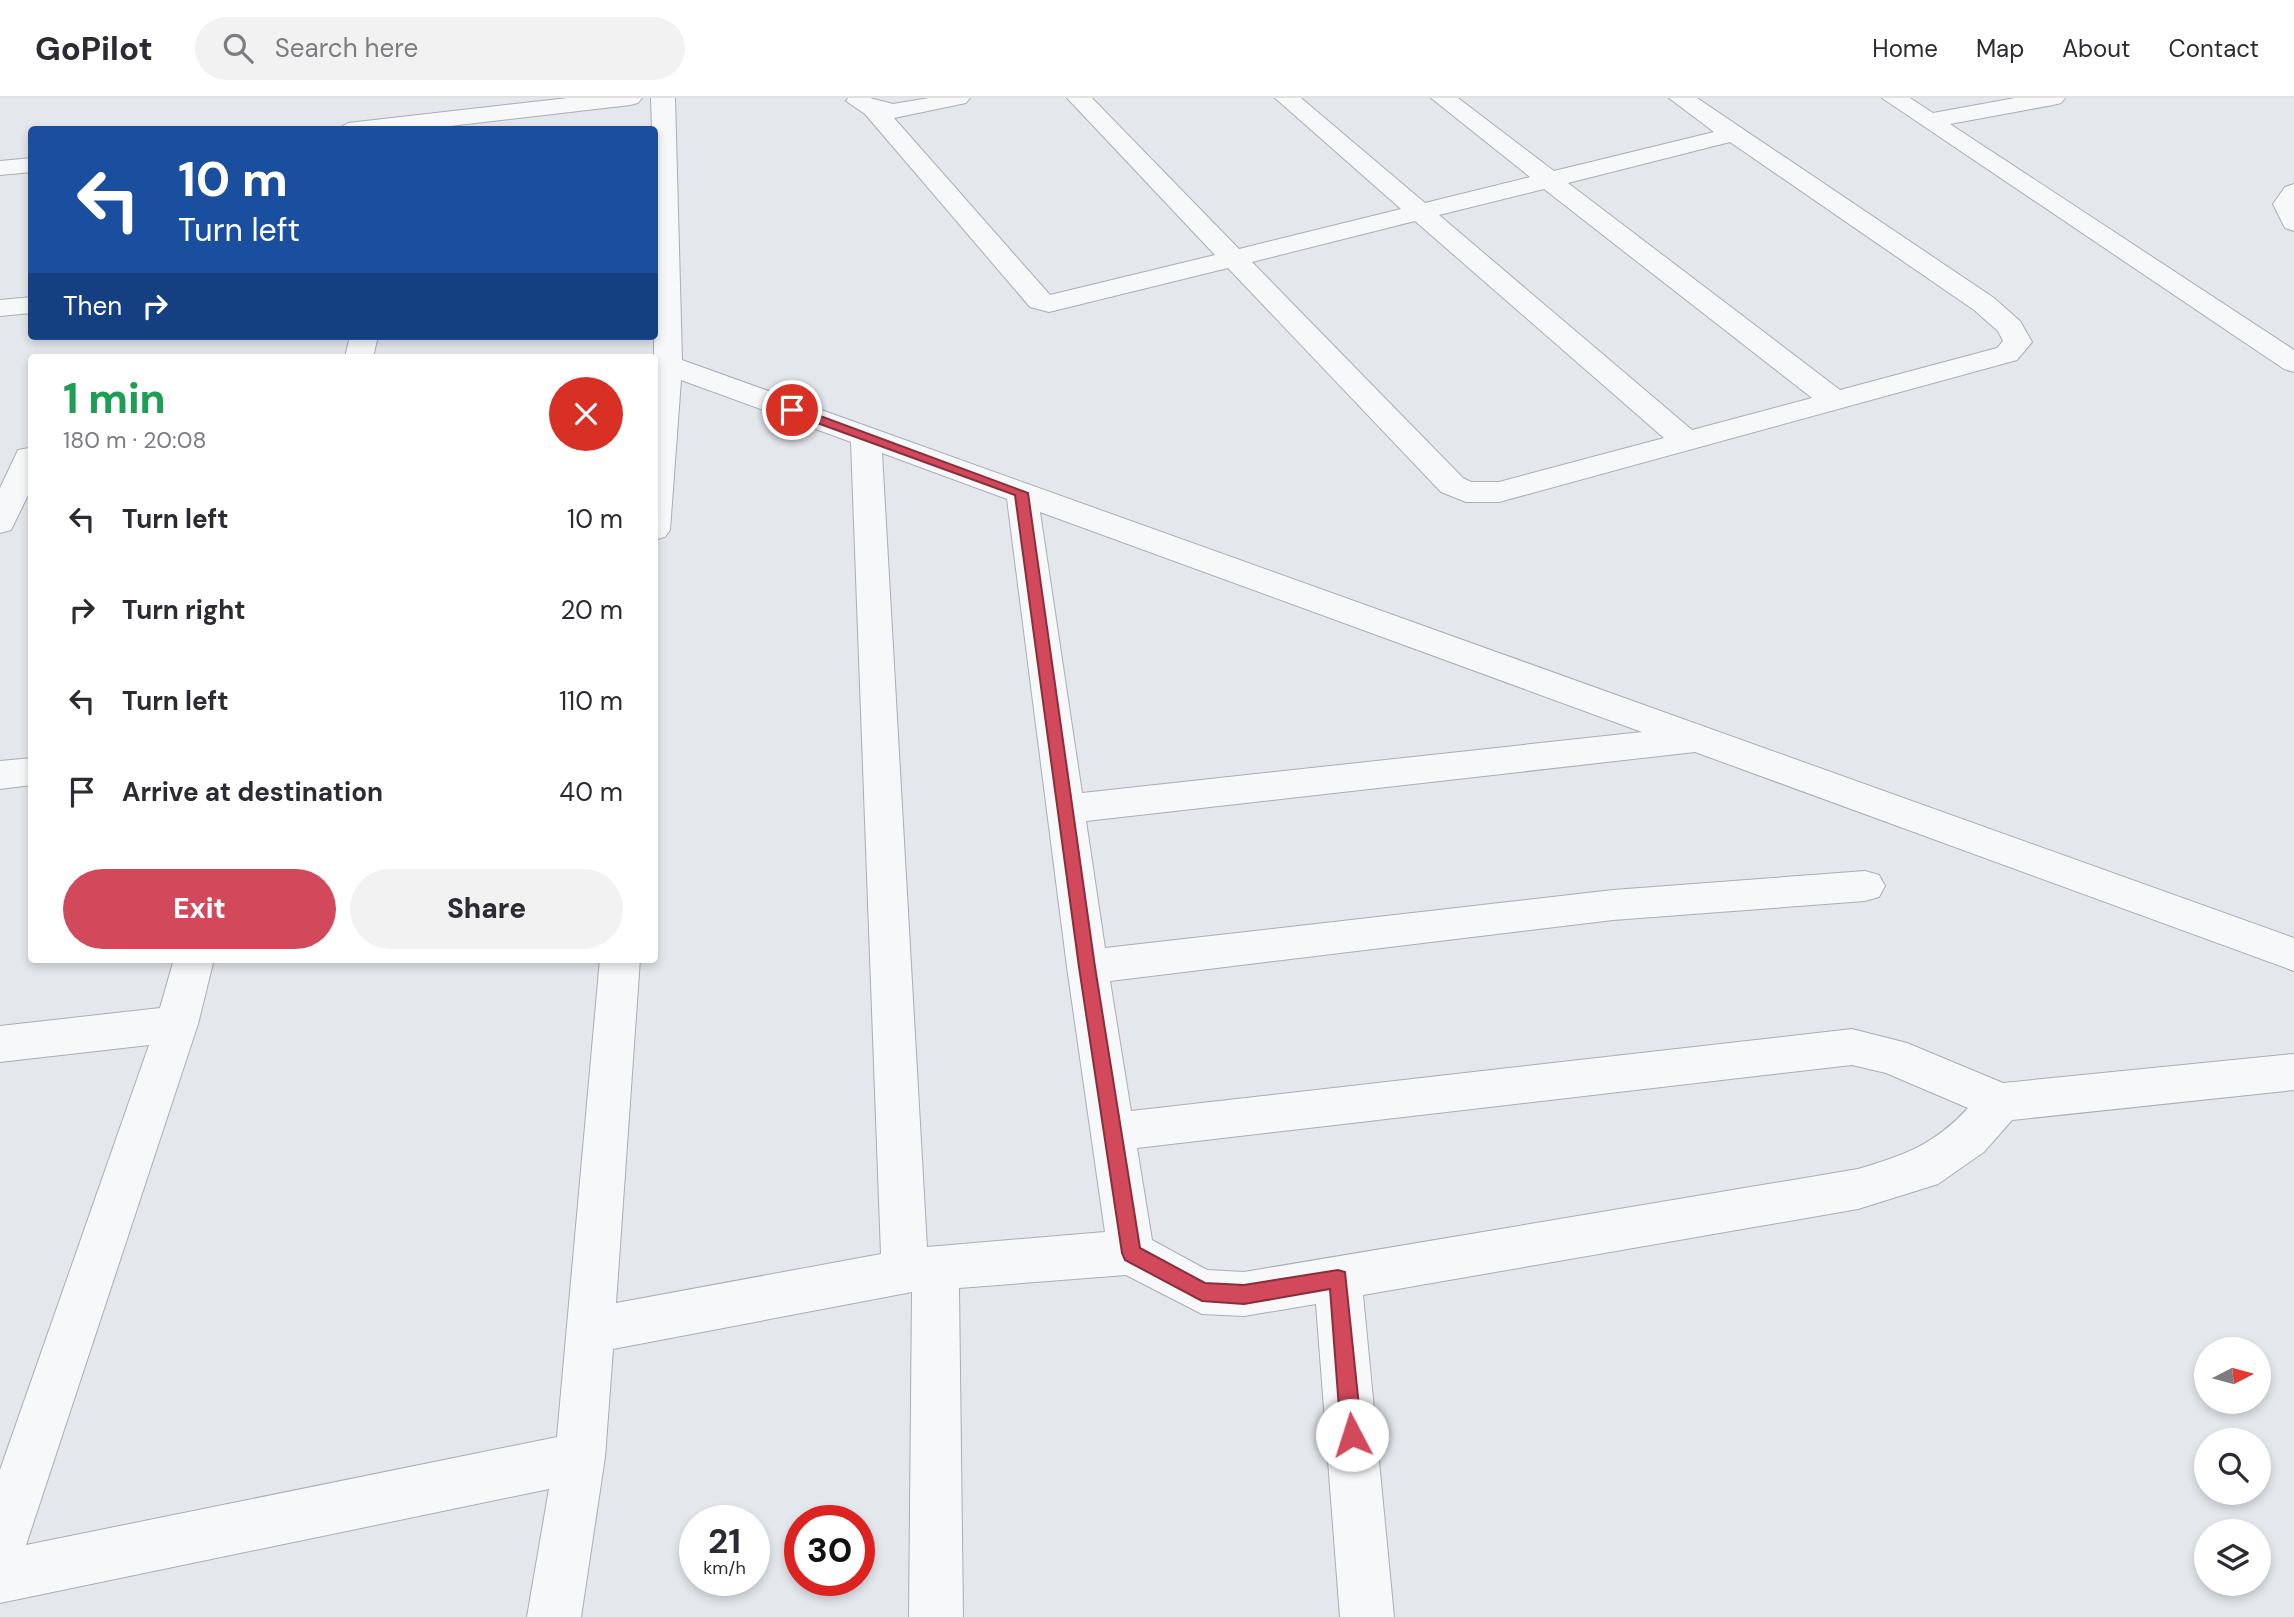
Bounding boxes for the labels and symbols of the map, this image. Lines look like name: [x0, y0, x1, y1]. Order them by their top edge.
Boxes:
pin: [762, 380, 822, 440]
north arrow: [2194, 1337, 2272, 1414]
position arrow: [1315, 1398, 1389, 1472]
speed limit sign: 30: [784, 1505, 875, 1596]

